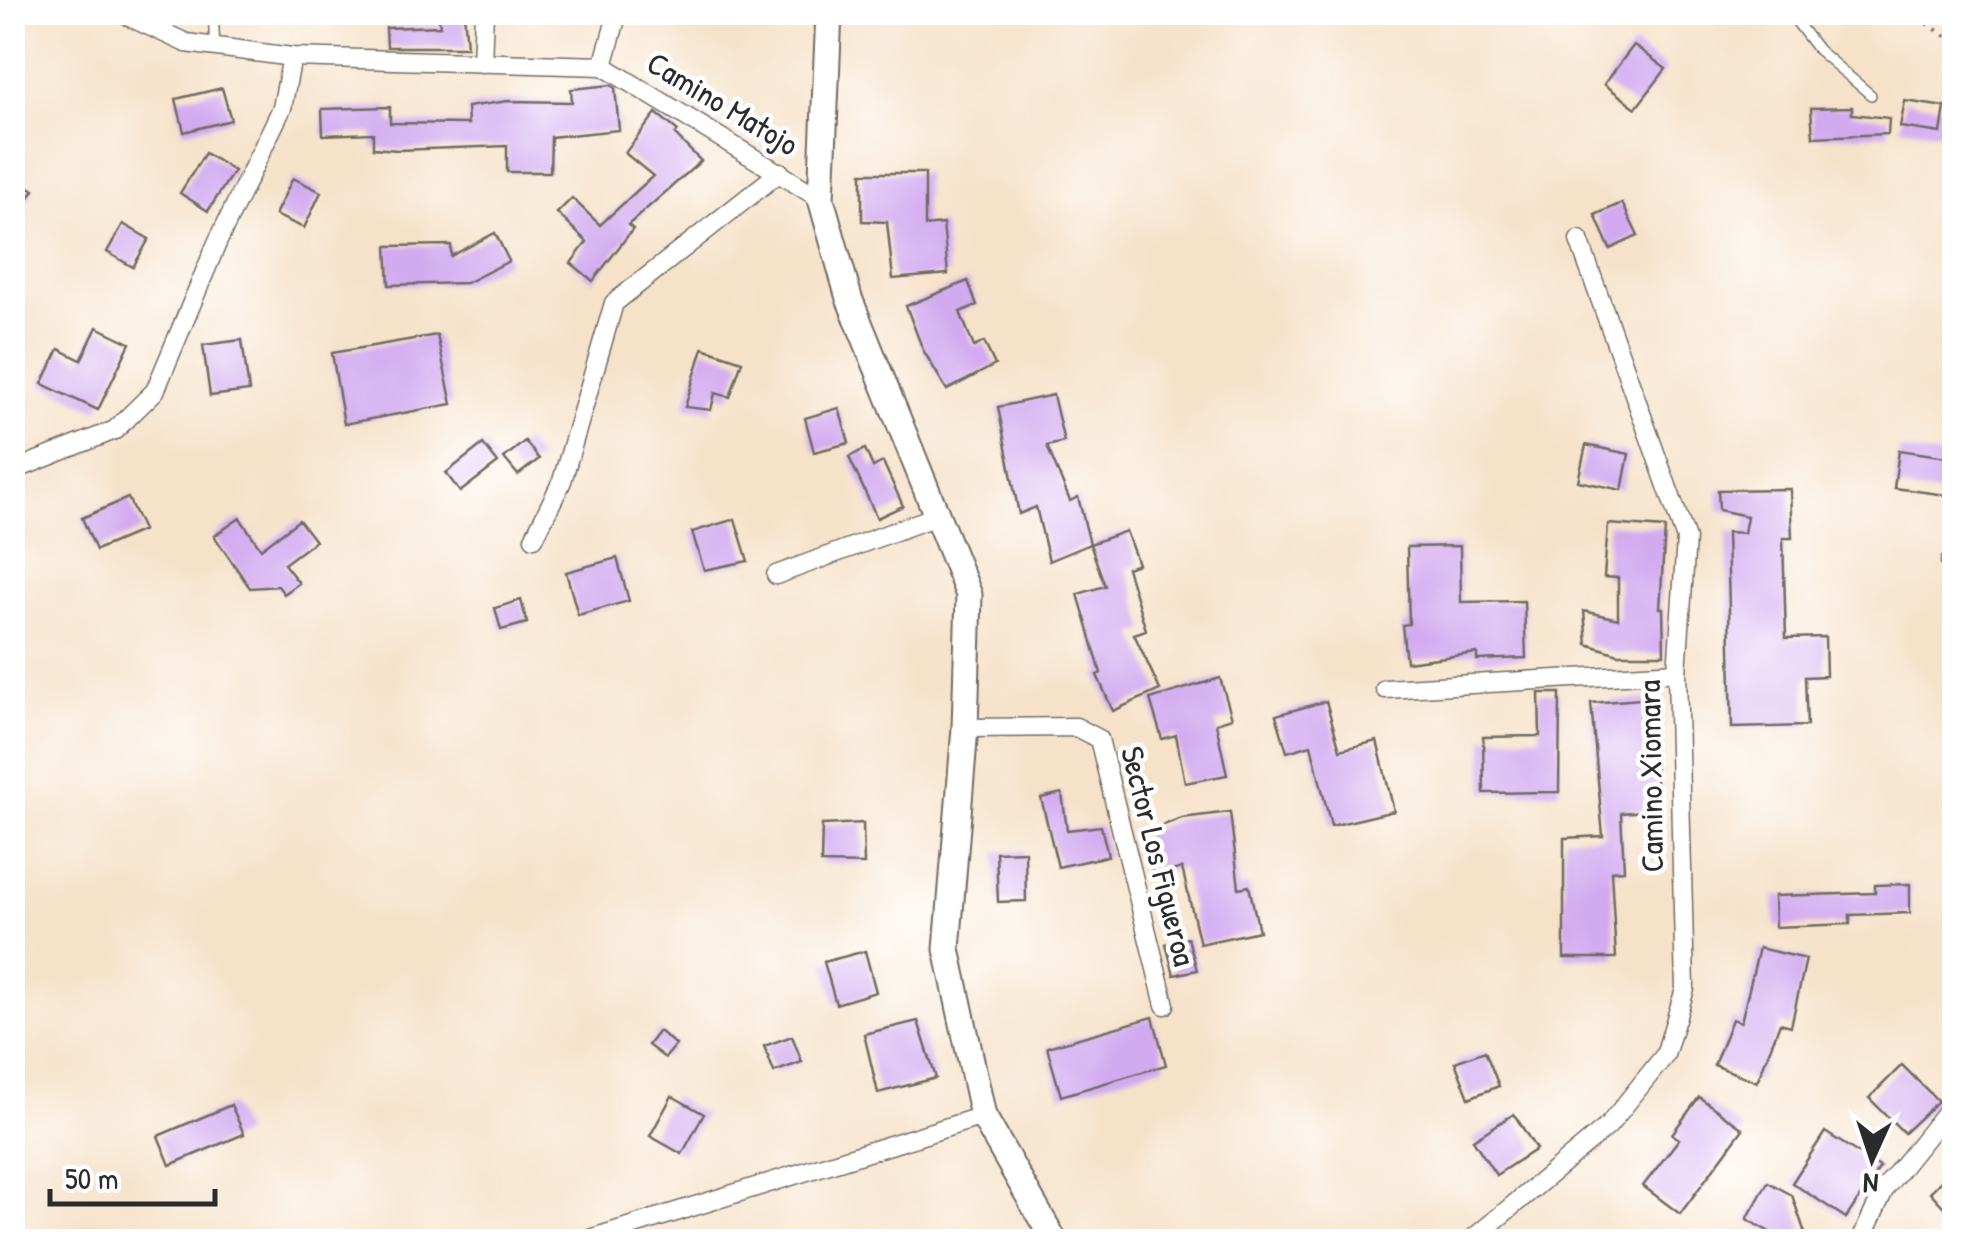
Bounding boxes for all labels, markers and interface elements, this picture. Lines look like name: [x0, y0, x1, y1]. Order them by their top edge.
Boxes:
street label: Camino Matojo: [639, 41, 807, 165]
street label: Camino Xiomara: [1627, 680, 1673, 872]
street label: Sector Los Figueroa: [1111, 742, 1207, 970]
north arrow: [1822, 1109, 1922, 1209]
scale bar: [50, 1144, 215, 1206]
text: 50 m: [65, 1158, 118, 1198]
text: N: [1862, 1165, 1879, 1203]

